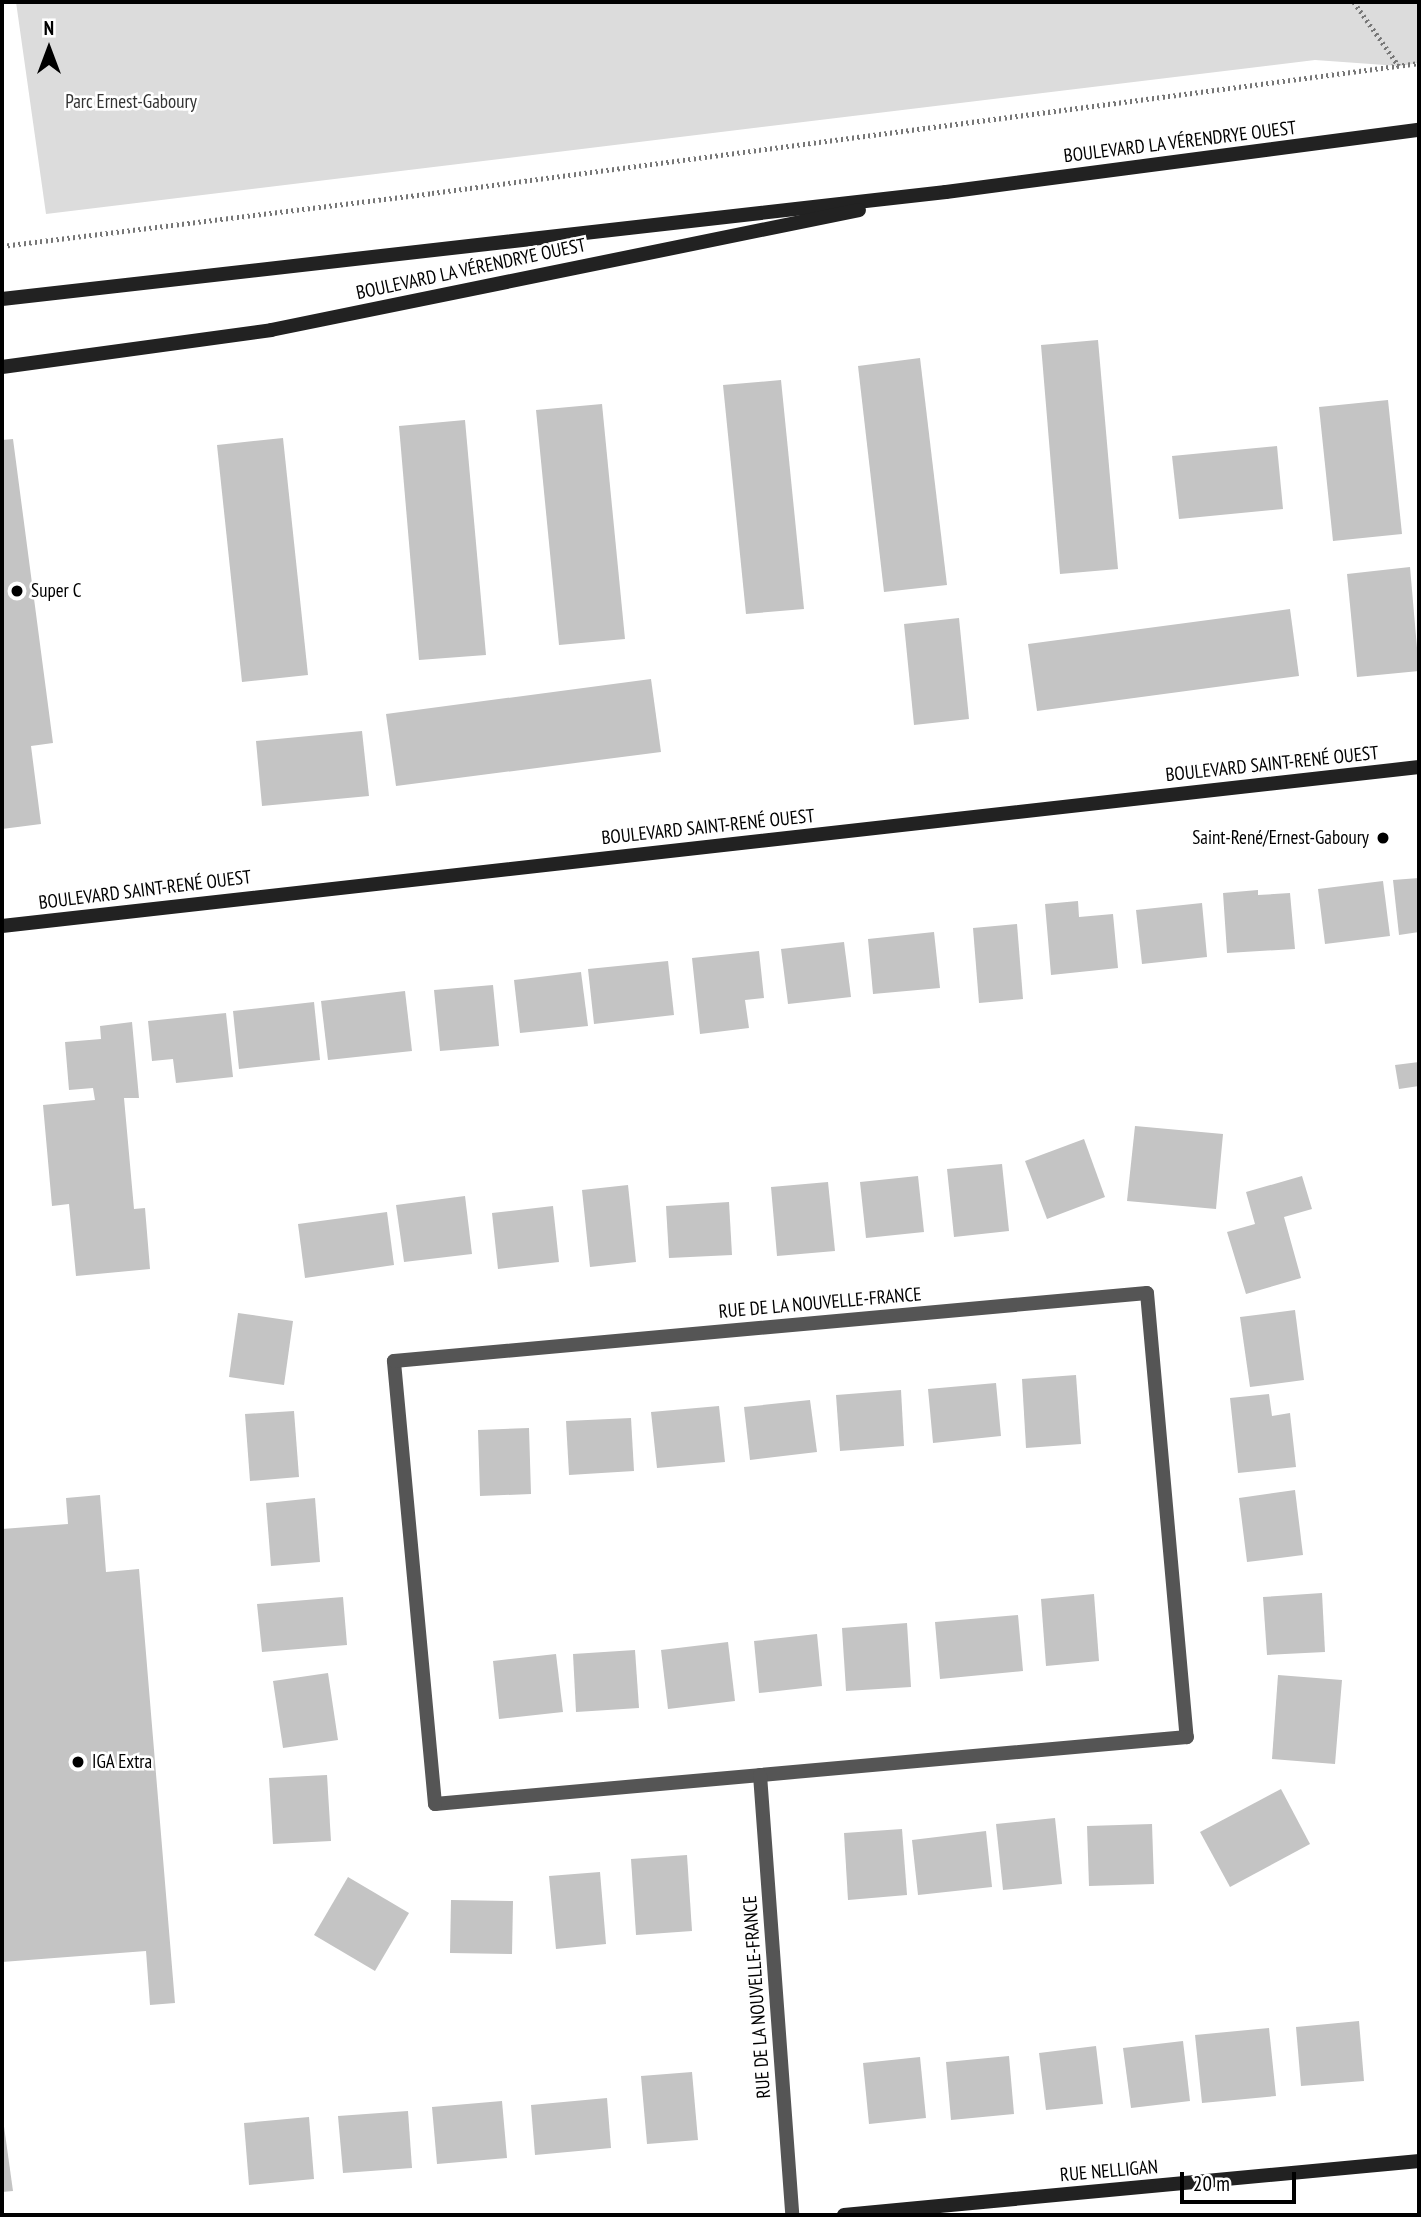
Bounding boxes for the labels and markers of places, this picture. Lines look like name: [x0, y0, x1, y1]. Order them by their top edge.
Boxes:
place label: Super C: [31, 580, 81, 602]
marker: Super C: [9, 583, 25, 599]
place label: Saint-René/Ernest-Gaboury: [1192, 827, 1369, 849]
marker: Saint-René/Ernest-Gaboury: [1375, 830, 1391, 846]
place label: IGA Extra: [92, 1751, 153, 1773]
marker: IGA Extra: [70, 1754, 86, 1770]

